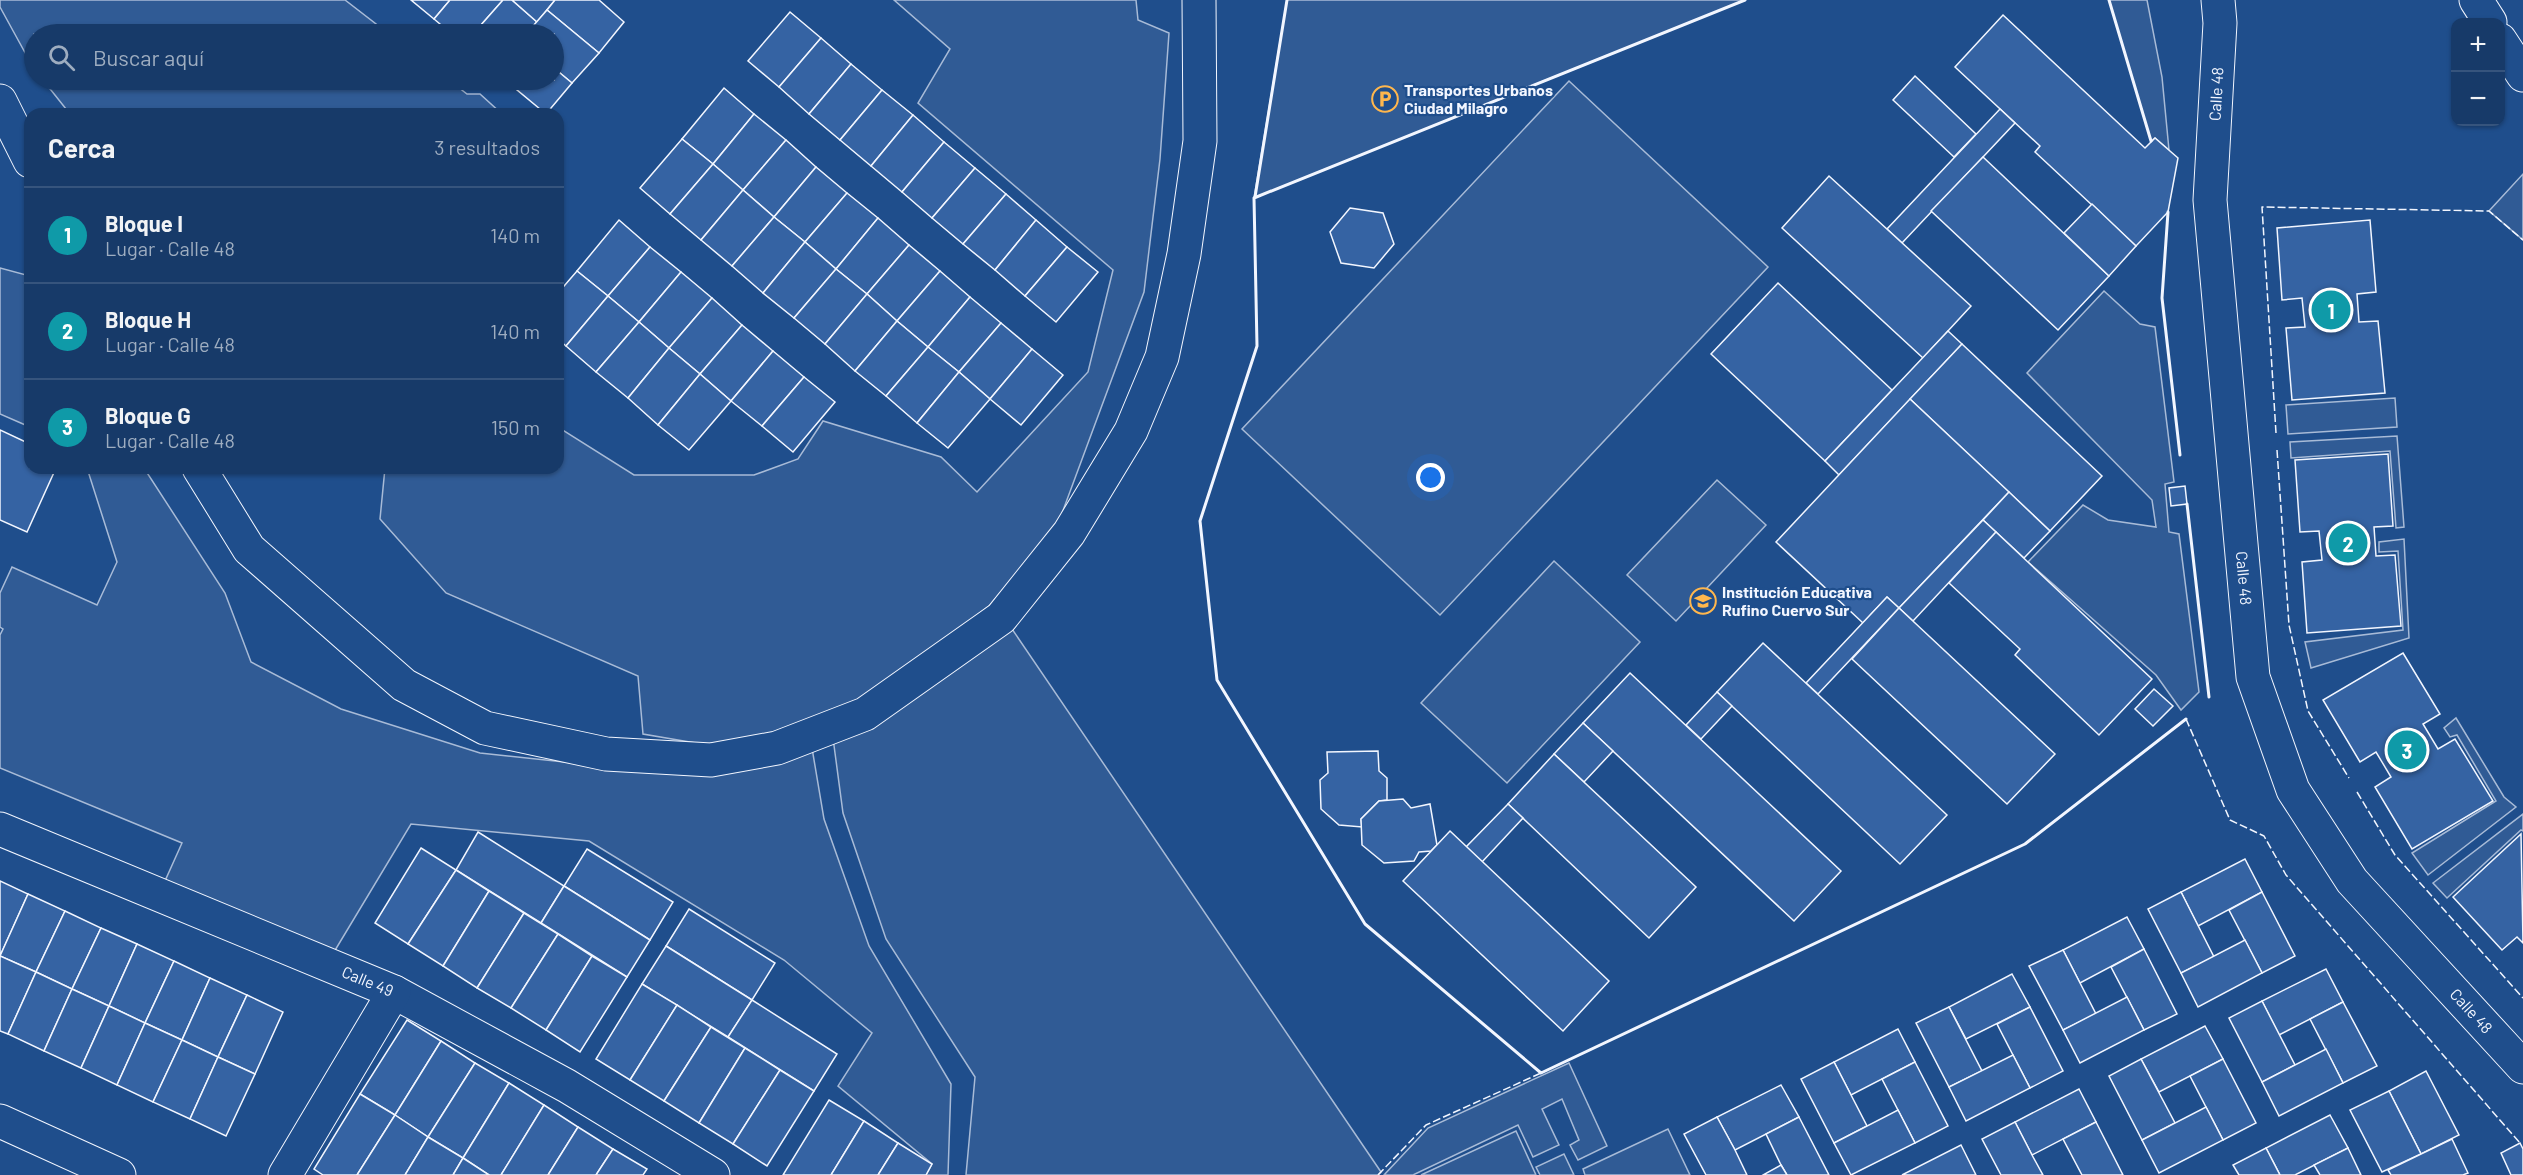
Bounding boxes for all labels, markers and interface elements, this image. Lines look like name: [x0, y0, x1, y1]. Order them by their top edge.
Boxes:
map controls: [2451, 18, 2505, 126]
button: +: [2451, 18, 2505, 72]
search box: [24, 24, 564, 90]
icon: search: [45, 41, 78, 74]
text: Buscar aquí: [93, 44, 204, 70]
street label: Calle 48: [2205, 66, 2226, 121]
button: −: [2451, 72, 2505, 126]
place label: Transportes Urbanos Ciudad Milagro: [1404, 80, 1553, 117]
parking icon: Transportes Urbanos Ciudad Milagro: [1370, 84, 1400, 114]
text: Cerca: [48, 132, 115, 163]
text: 3 resultados: [434, 135, 540, 159]
text: Bloque I: [105, 210, 183, 236]
text: 1: [64, 223, 71, 247]
text: 140 m: [490, 223, 540, 247]
text: Lugar · Calle 48: [105, 236, 235, 260]
pin: 1: [2312, 288, 2350, 332]
text: Bloque H: [105, 306, 191, 332]
text: 2: [62, 319, 73, 343]
text: 140 m: [490, 319, 540, 343]
text: Lugar · Calle 48: [105, 332, 235, 356]
text: Bloque G: [105, 402, 191, 428]
text: 3: [62, 415, 73, 439]
text: 150 m: [491, 415, 540, 439]
text: Lugar · Calle 48: [105, 428, 235, 452]
your location: [1416, 463, 1445, 492]
pin: 2: [2328, 520, 2368, 566]
street label: Calle 48: [2233, 550, 2256, 606]
place label: Institución Educativa Rufino Cuervo Sur: [1722, 582, 1872, 619]
school or university icon: Institución Educativa Rufino Cuervo Sur: [1688, 586, 1718, 616]
pin: 3: [2388, 728, 2426, 772]
street label: Calle 49: [339, 962, 397, 1000]
street label: Calle 48: [2446, 984, 2497, 1037]

